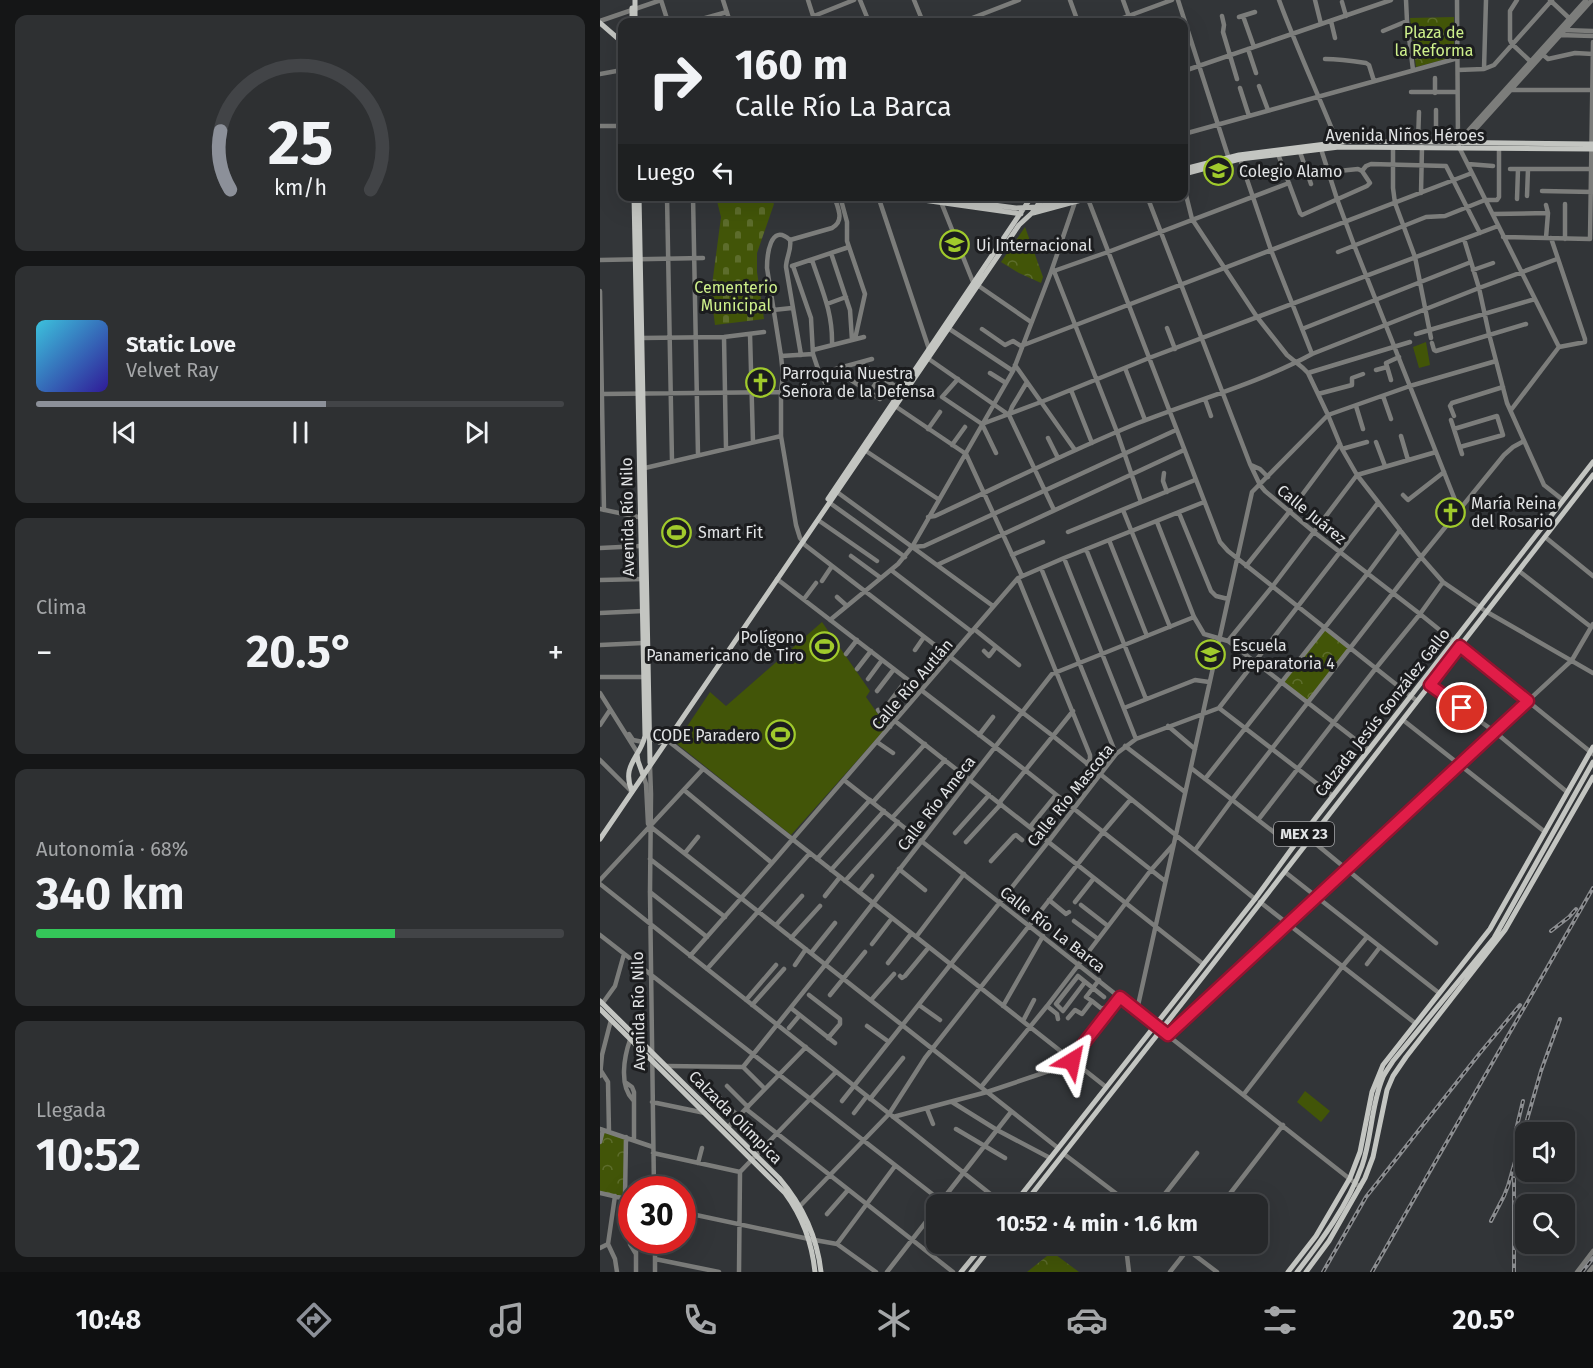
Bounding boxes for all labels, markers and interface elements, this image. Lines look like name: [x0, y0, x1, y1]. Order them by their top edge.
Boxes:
park label: Plaza de la Reforma: [1395, 23, 1473, 60]
text: 160 m: [735, 40, 848, 90]
icon: right: [636, 42, 714, 120]
text: Calle Río La Barca: [735, 91, 952, 123]
text: 25: [267, 106, 333, 181]
street label: Avenida Niños Héroes: [1326, 126, 1484, 145]
school or university icon: Colegio Alamo: [1202, 155, 1234, 187]
icon: left: [707, 156, 740, 189]
text: Luego: [636, 159, 695, 186]
place label: Colegio Alamo: [1239, 162, 1342, 181]
text: km/h: [273, 176, 327, 202]
school or university icon: Ui Internacional: [939, 229, 971, 261]
place label: Ui Internacional: [976, 236, 1092, 255]
park label: Cementerio Municipal: [694, 278, 778, 315]
text: Static Love: [126, 331, 236, 358]
text: Velvet Ray: [126, 358, 219, 382]
place label: Parroquia Nuestra Señora de la Defensa: [782, 364, 935, 401]
church icon: Parroquia Nuestra Señora de la Defensa: [745, 366, 777, 398]
icon: previous: [108, 416, 141, 449]
icon: pause: [284, 416, 317, 449]
icon: next: [460, 416, 493, 449]
street label: Avenida Río Nilo: [617, 457, 638, 577]
street label: Calle Juárez: [1273, 481, 1350, 548]
place label: María Reina del Rosario: [1471, 494, 1557, 531]
church icon: María Reina del Rosario: [1434, 496, 1466, 528]
sports icon: Smart Fit: [661, 516, 693, 548]
place label: Smart Fit: [698, 523, 763, 542]
text: Clima: [36, 595, 87, 619]
street label: Calzada Jesús González Gallo: [1311, 624, 1454, 800]
text: 20.5°: [246, 625, 354, 679]
place label: Polígono Panamericano de Tiro: [646, 628, 804, 665]
sports icon: Polígono Panamericano de Tiro: [809, 630, 841, 662]
text: −: [36, 633, 53, 673]
text: +: [548, 633, 564, 673]
street label: Calle Río Autlán: [868, 635, 957, 734]
place label: Escuela Preparatoria 4: [1232, 636, 1335, 673]
school or university icon: Escuela Preparatoria 4: [1195, 638, 1227, 670]
pin: [1436, 682, 1487, 733]
icon: arrive: [1445, 691, 1478, 724]
sports icon: CODE Paradero: [765, 719, 797, 751]
place label: CODE Paradero: [652, 726, 760, 745]
street label: Calle Río Mascota: [1023, 740, 1118, 851]
street label: Calle Río Ameca: [893, 752, 979, 855]
road number: MEX 23: [1274, 822, 1334, 846]
text: Autonomía · 68%: [36, 837, 188, 861]
text: 340 km: [36, 867, 185, 921]
street label: Calle Río La Barca: [996, 882, 1109, 976]
street label: Avenida Río Nilo: [628, 951, 649, 1071]
position arrow: [1040, 1029, 1104, 1093]
street label: Calzada Olímpica: [685, 1067, 786, 1168]
text: Llegada: [36, 1098, 106, 1122]
map controls: [1515, 1122, 1575, 1254]
button: sound: [1515, 1122, 1575, 1182]
text: 10:52: [36, 1128, 141, 1182]
speed limit sign: 30: [618, 1176, 696, 1254]
button: search: [1515, 1194, 1575, 1254]
text: 10:52 · 4 min · 1.6 km: [996, 1210, 1198, 1237]
icon: directions: [293, 1299, 335, 1341]
icon: music: [486, 1299, 528, 1341]
icon: phone: [679, 1299, 721, 1341]
icon: climate: [873, 1299, 915, 1341]
icon: car: [1066, 1299, 1108, 1341]
icon: filters: [1259, 1299, 1301, 1341]
text: 10:48: [76, 1304, 141, 1336]
text: 20.5°: [1452, 1304, 1517, 1336]

